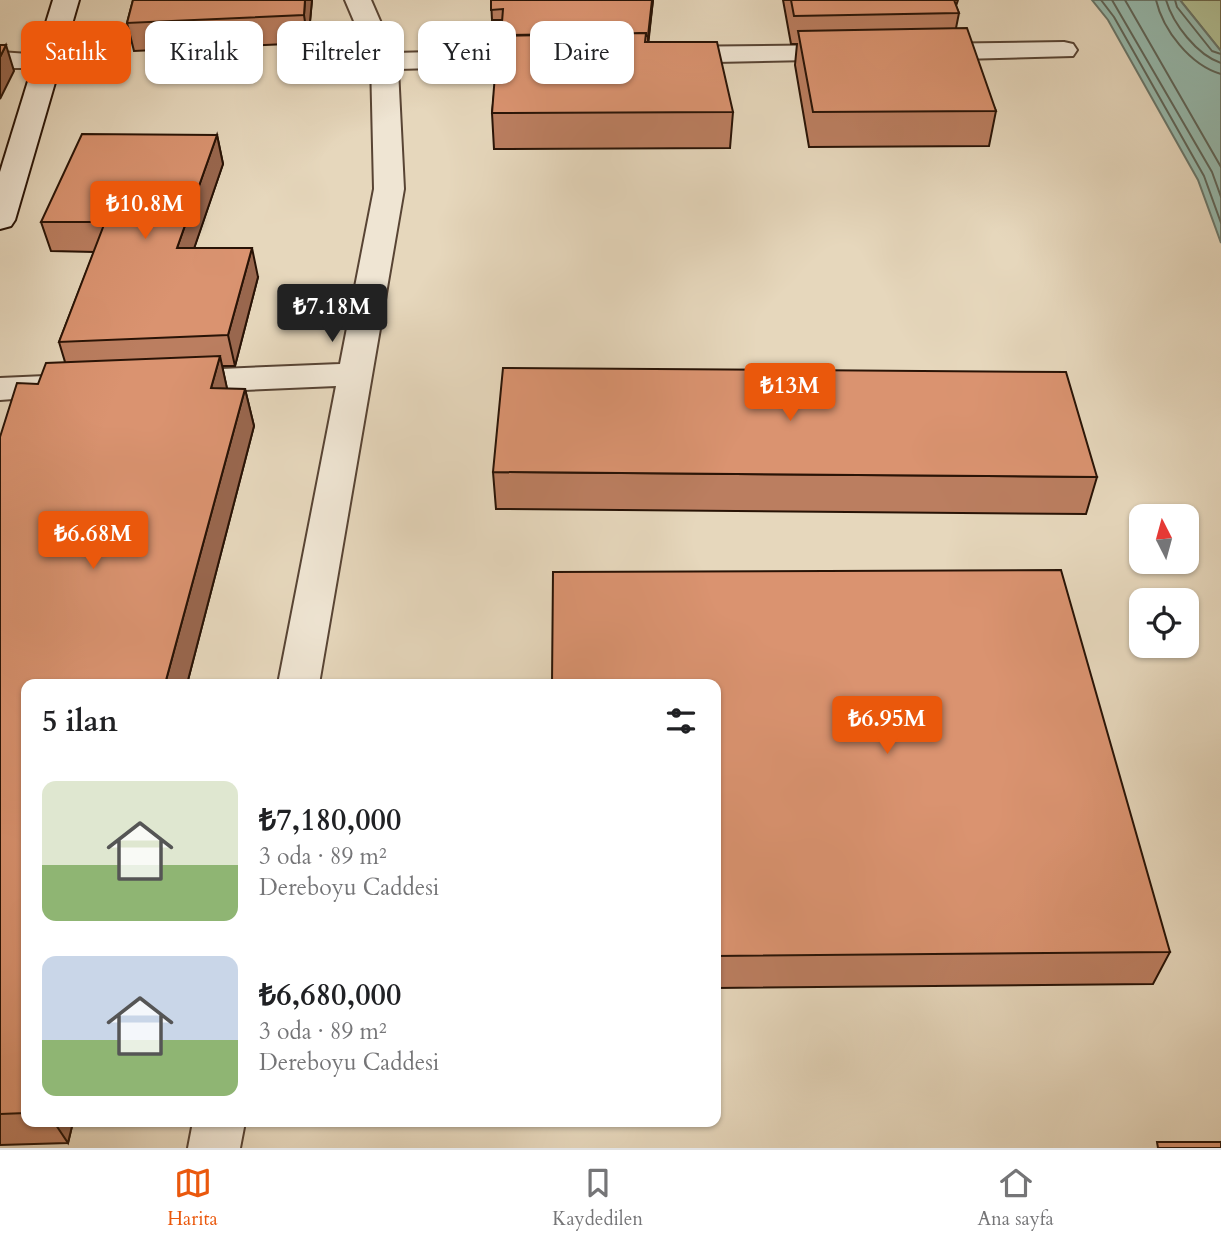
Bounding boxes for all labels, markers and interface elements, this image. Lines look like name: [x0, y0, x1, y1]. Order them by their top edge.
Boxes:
chip: Satılık: [21, 21, 131, 84]
chip: Kiralık: [145, 21, 263, 84]
chip: Filtreler: [277, 21, 404, 84]
chip: Yeni: [418, 21, 516, 84]
chip: Daire: [530, 21, 634, 84]
pin: ₺10.8M: [88, 182, 202, 241]
text: ₺10.8M: [106, 188, 184, 219]
pin: ₺7.18M: [275, 284, 389, 344]
text: ₺7.18M: [293, 291, 371, 322]
pin: ₺13M: [749, 364, 831, 423]
text: ₺13M: [760, 370, 820, 401]
north arrow: [1129, 504, 1199, 574]
map controls: [1129, 504, 1199, 658]
pin: ₺6.68M: [36, 512, 150, 571]
text: ₺6.68M: [54, 518, 132, 549]
button: locate: [1129, 588, 1199, 658]
pin: ₺6.95M: [830, 696, 944, 756]
text: 5 ilan: [42, 701, 118, 742]
icon: filters: [662, 702, 700, 740]
text: ₺6.95M: [848, 703, 926, 734]
text: ₺7,180,000: [259, 800, 401, 841]
icon: home: [98, 809, 182, 893]
text: 3 oda · 89 m²: [259, 841, 387, 872]
text: Dereboyu Caddesi: [259, 872, 439, 903]
text: ₺6,680,000: [259, 975, 401, 1016]
icon: home: [98, 984, 182, 1068]
text: 3 oda · 89 m²: [259, 1016, 387, 1047]
text: Dereboyu Caddesi: [259, 1047, 439, 1078]
tab: Harita: [167, 1164, 218, 1232]
tab: Kaydedilen: [552, 1164, 643, 1232]
tab: Ana sayfa: [978, 1164, 1054, 1232]

